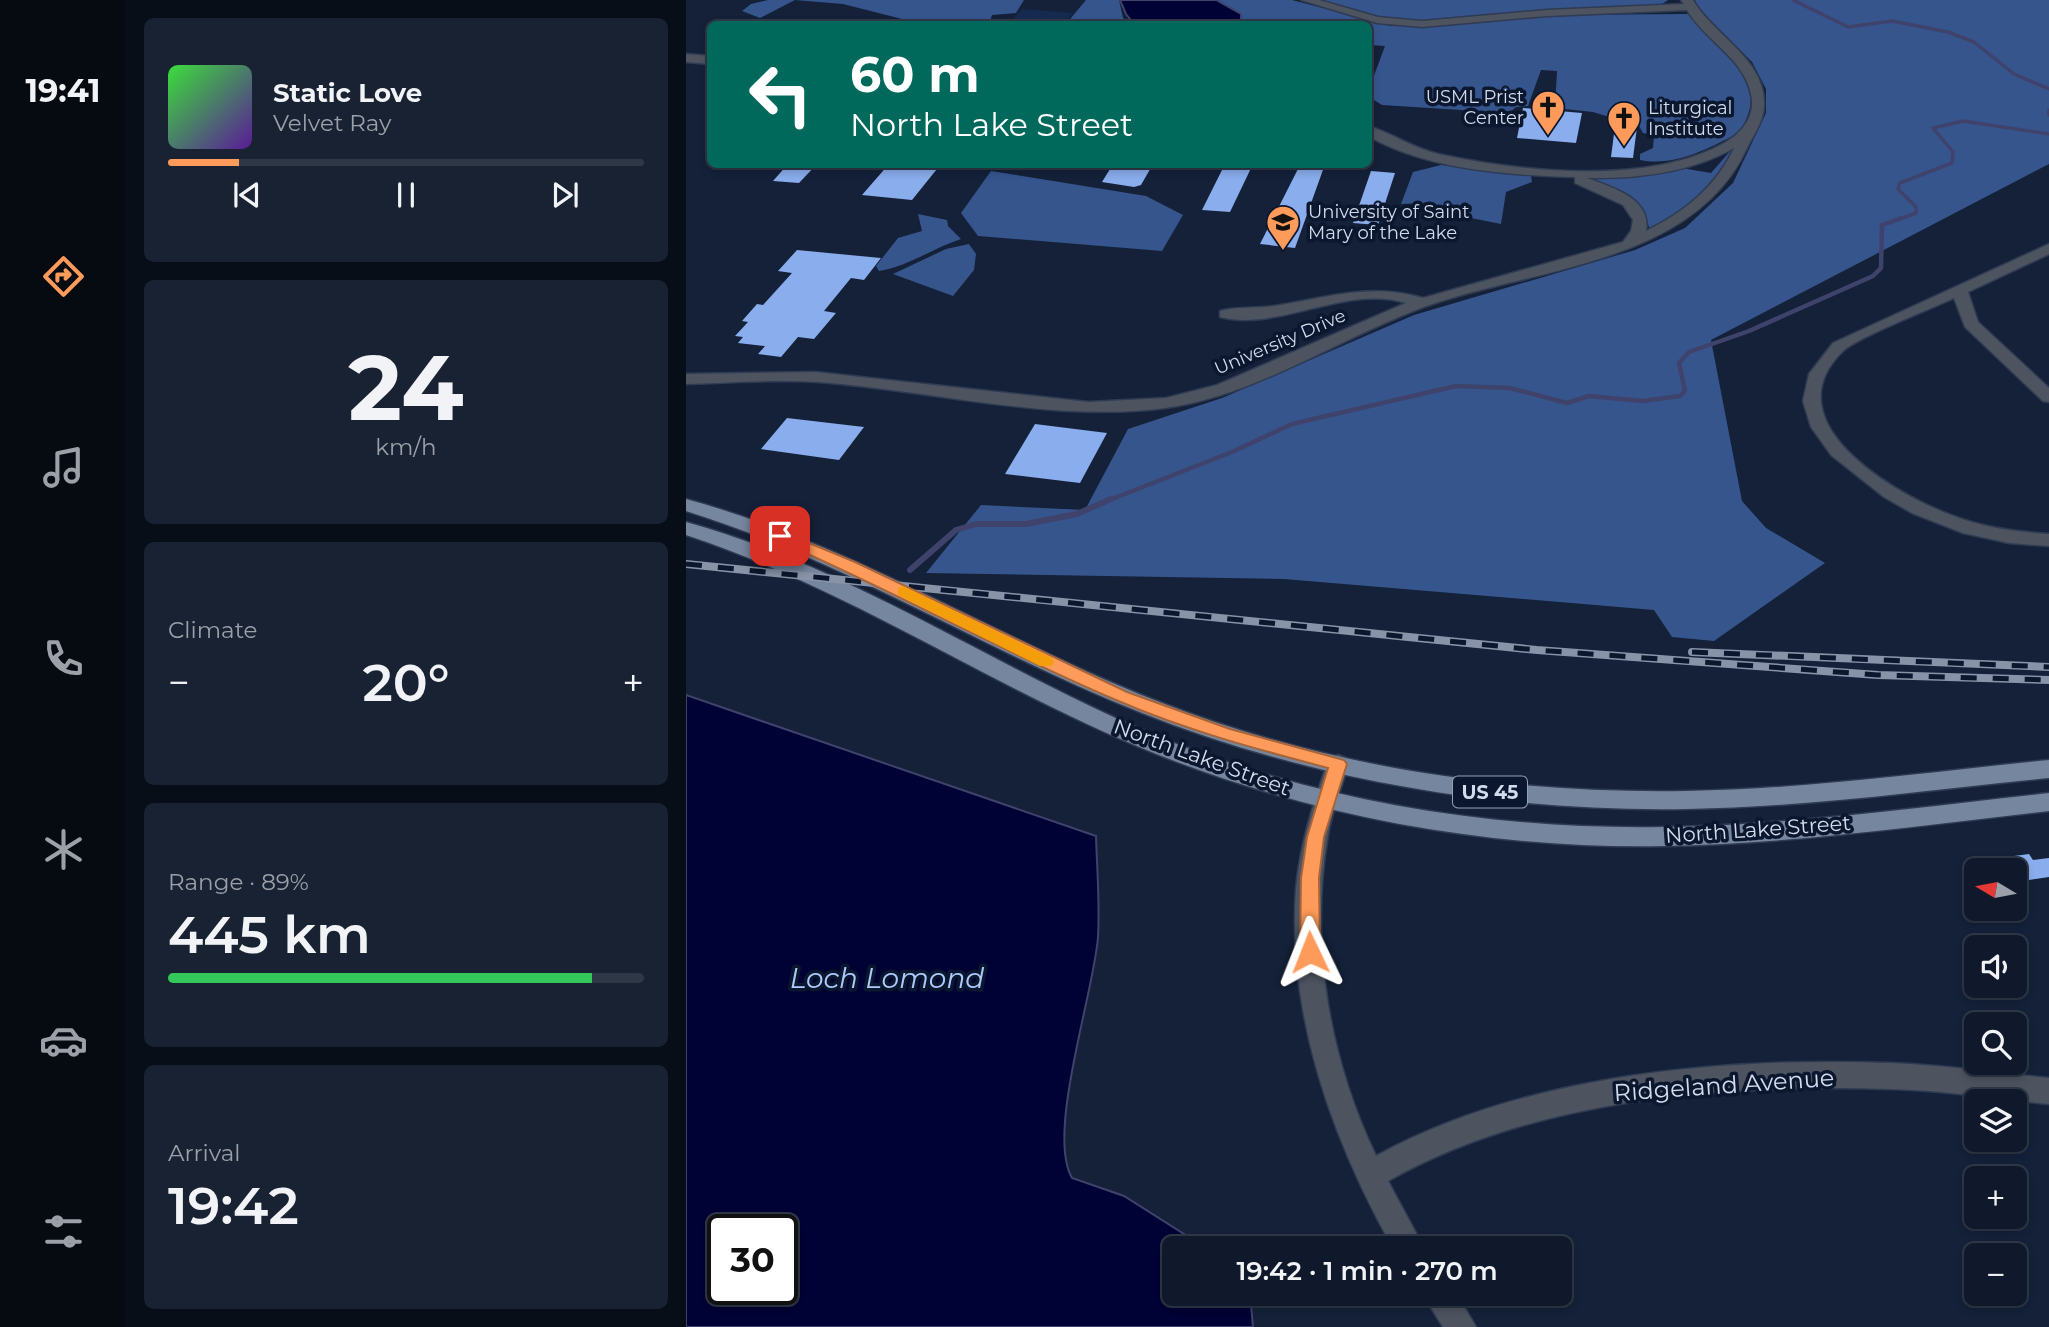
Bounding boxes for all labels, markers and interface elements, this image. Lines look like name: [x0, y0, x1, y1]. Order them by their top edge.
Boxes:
text: 60 m: [850, 45, 980, 104]
icon: left: [735, 49, 826, 140]
text: 19:41: [25, 71, 101, 110]
text: Static Love: [273, 77, 422, 109]
place label: USML Prist Center: [1426, 86, 1524, 129]
church icon: USML Prist Center: [1529, 88, 1567, 137]
place label: Liturgical Institute: [1648, 97, 1732, 140]
church icon: Liturgical Institute: [1605, 99, 1643, 148]
text: North Lake Street: [850, 105, 1133, 144]
text: Velvet Ray: [273, 109, 391, 137]
icon: previous: [228, 176, 266, 214]
icon: pause: [387, 176, 425, 214]
icon: next: [546, 176, 584, 214]
place label: University of Saint Mary of the Lake: [1308, 201, 1470, 244]
school or university icon: University of Saint Mary of the Lake: [1264, 203, 1302, 252]
icon: directions: [39, 252, 88, 301]
street label: University Drive: [1211, 304, 1349, 380]
text: 24: [348, 332, 464, 443]
text: km/h: [375, 433, 437, 461]
icon: music: [39, 443, 88, 492]
pin: [750, 506, 810, 566]
icon: arrive: [761, 517, 799, 555]
text: Climate: [168, 616, 257, 644]
icon: phone: [39, 634, 88, 683]
text: 20°: [362, 651, 450, 714]
text: −: [168, 659, 190, 706]
text: +: [622, 659, 644, 706]
street label: North Lake Street: [1110, 713, 1294, 801]
road number: US 45: [1453, 776, 1527, 807]
street label: North Lake Street: [1664, 810, 1852, 848]
icon: climate: [39, 825, 88, 874]
north arrow: [1964, 858, 2026, 920]
map controls: [1964, 858, 2027, 1306]
text: Range · 89%: [168, 868, 309, 896]
text: 445 km: [168, 903, 371, 966]
position arrow: [1273, 915, 1347, 989]
button: sound: [1964, 935, 2027, 998]
water label: Loch Lomond: [790, 961, 984, 995]
button: search: [1964, 1012, 2027, 1075]
icon: car: [39, 1016, 88, 1065]
street label: Ridgeland Avenue: [1613, 1063, 1835, 1107]
button: layers: [1964, 1089, 2027, 1152]
text: Arrival: [168, 1139, 241, 1167]
button: +: [1964, 1166, 2027, 1229]
text: 19:42: [168, 1174, 299, 1237]
icon: filters: [39, 1207, 88, 1256]
speed limit sign: 30: [707, 1214, 798, 1305]
button: −: [1964, 1243, 2027, 1306]
text: 19:42 · 1 min · 270 m: [1236, 1255, 1498, 1287]

